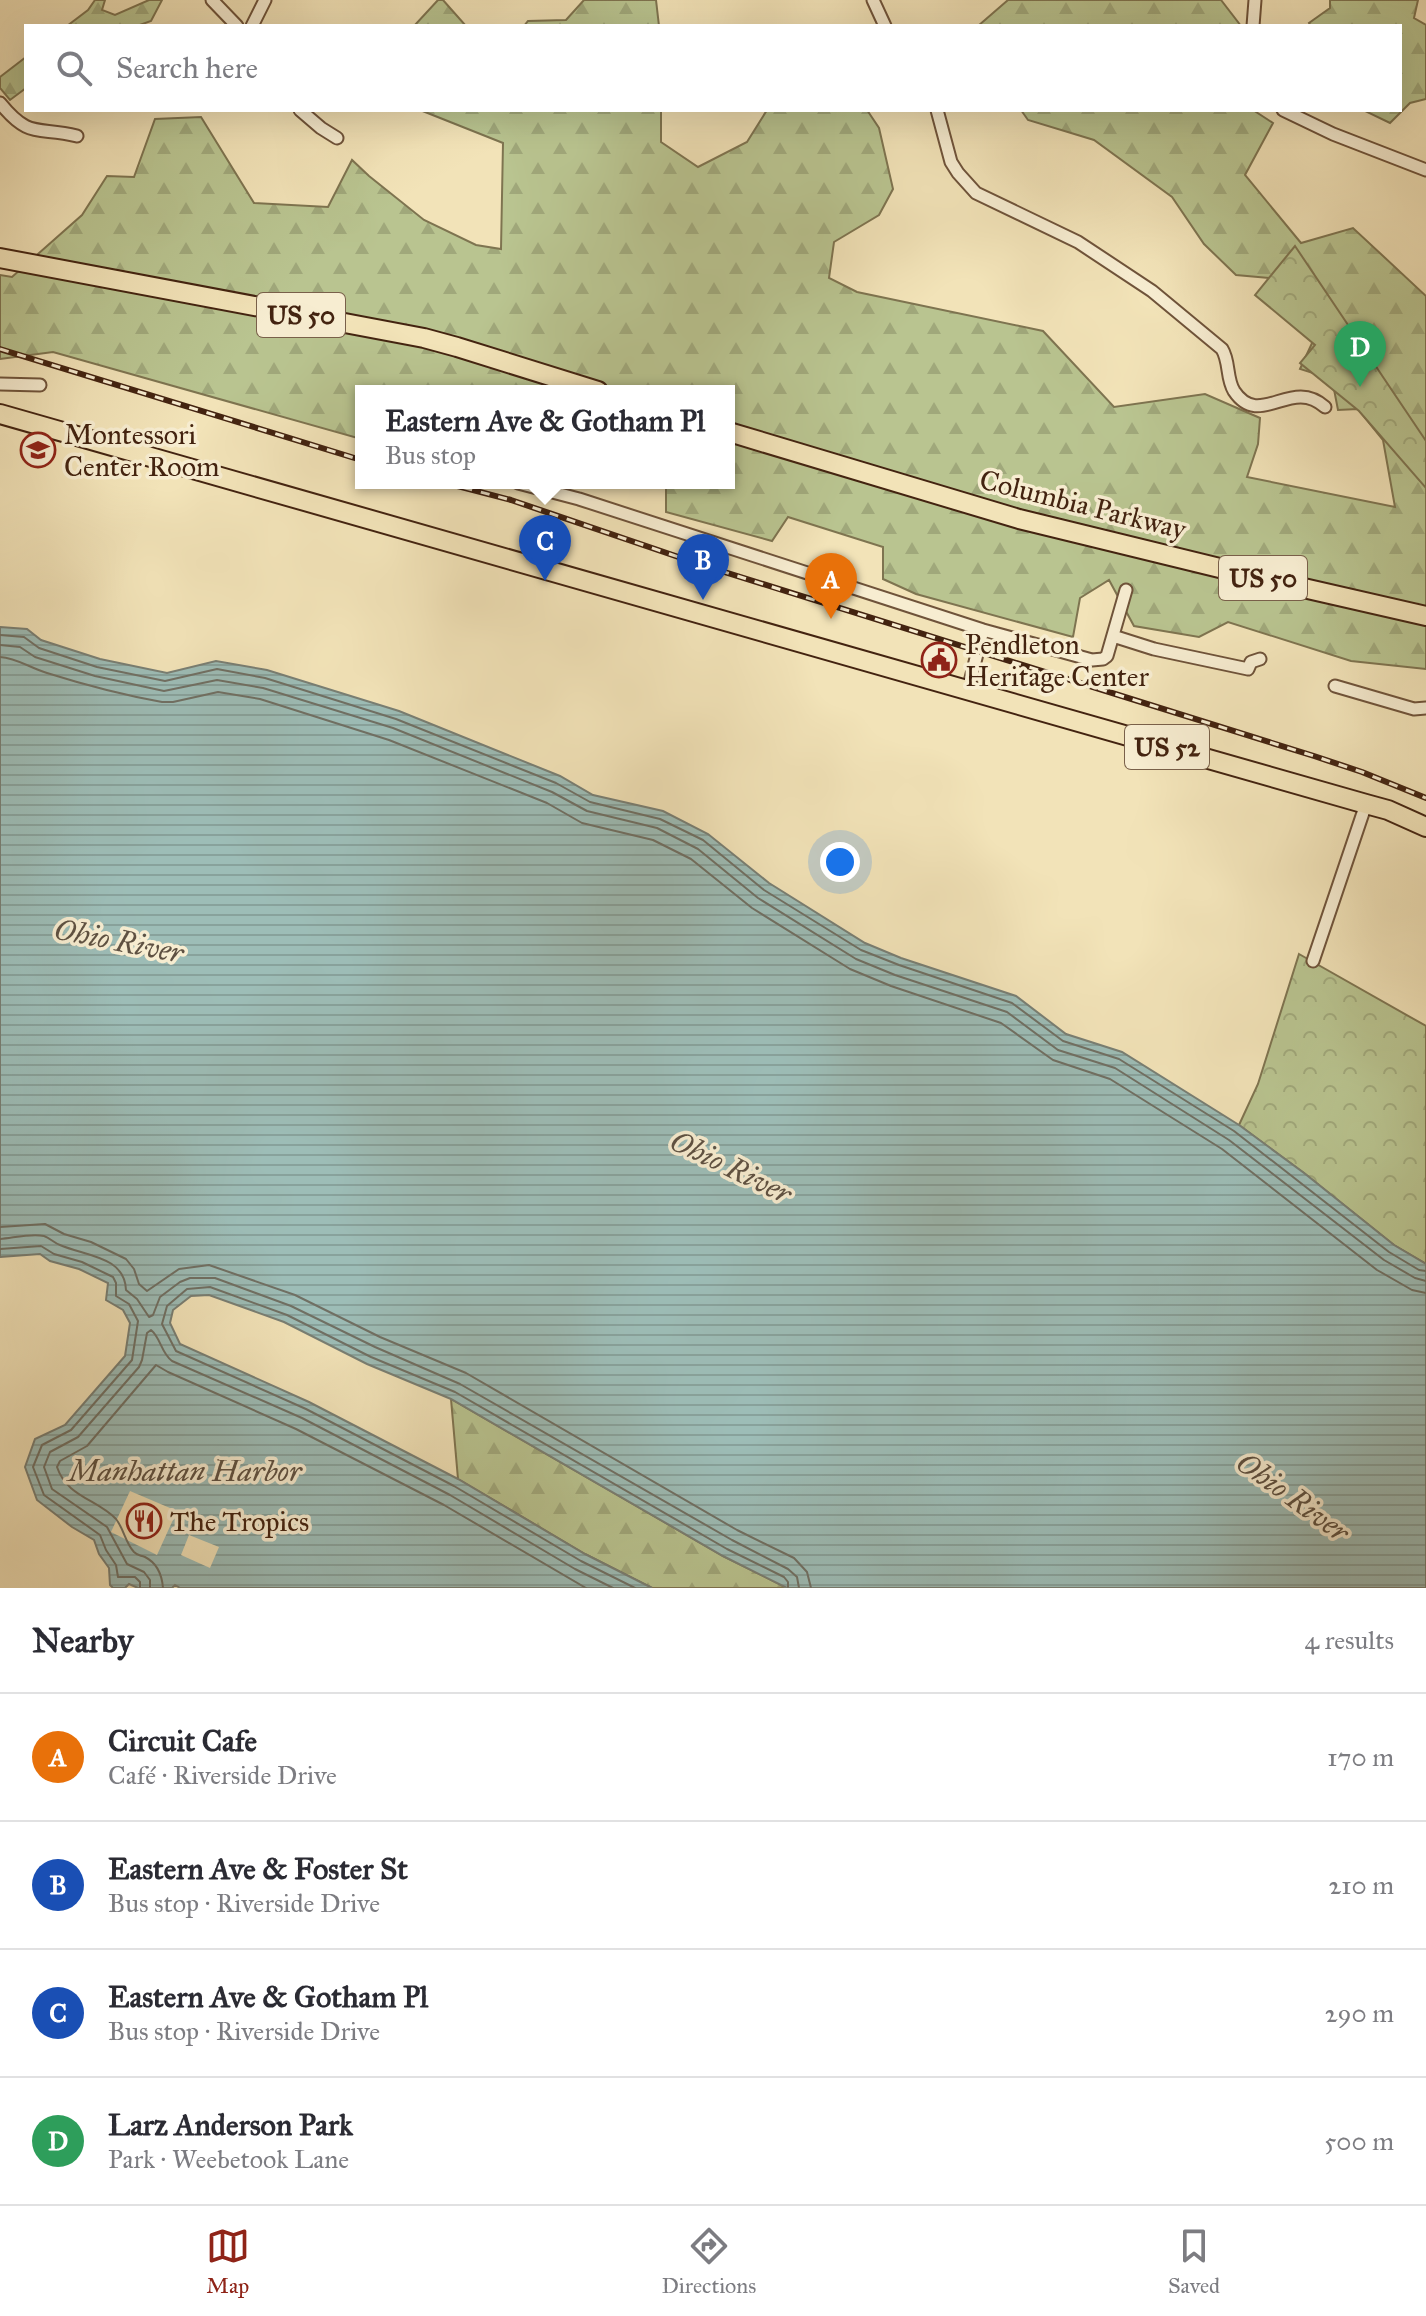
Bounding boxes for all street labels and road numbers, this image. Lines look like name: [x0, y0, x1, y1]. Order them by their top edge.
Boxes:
road number: US 50: [257, 293, 345, 337]
street label: Columbia Parkway: [976, 462, 1191, 547]
road number: US 50: [1219, 556, 1307, 600]
road number: US 52: [1125, 725, 1209, 769]

